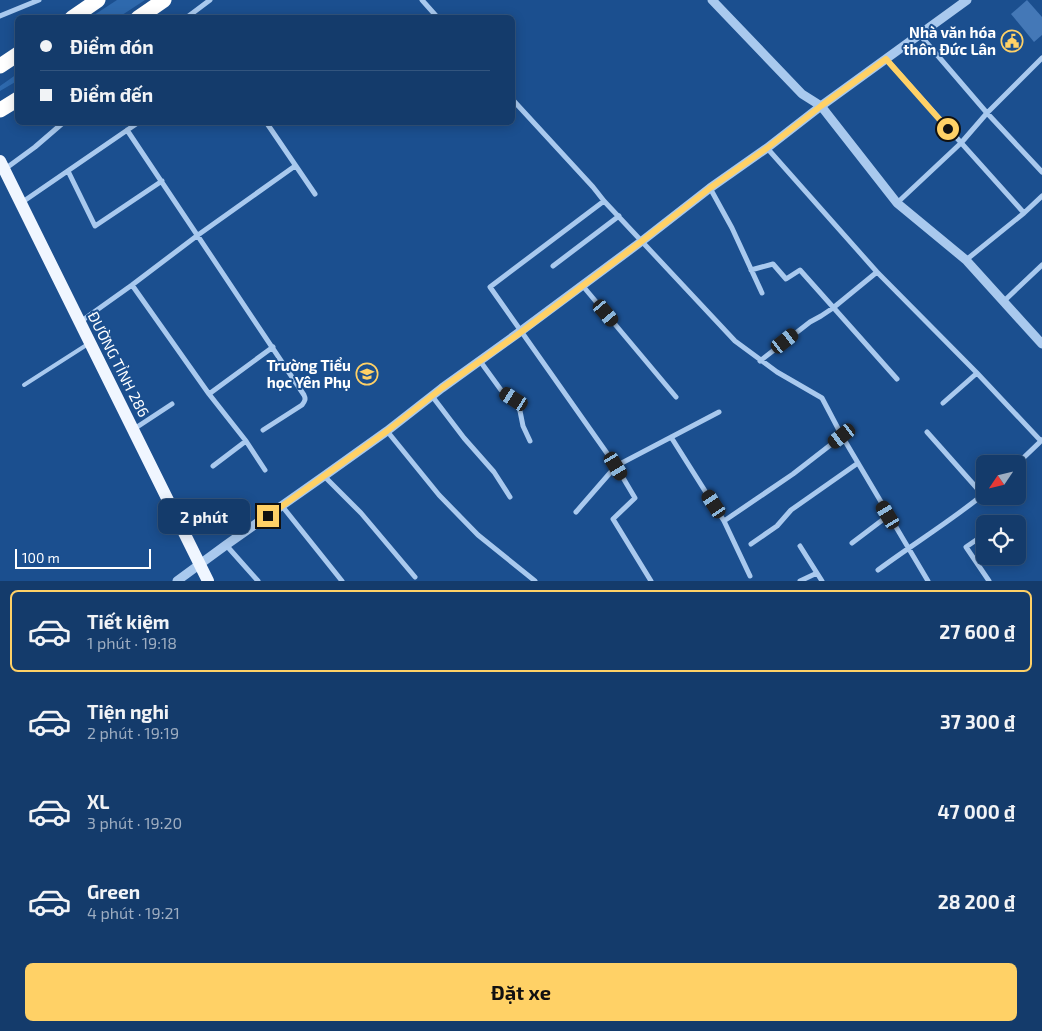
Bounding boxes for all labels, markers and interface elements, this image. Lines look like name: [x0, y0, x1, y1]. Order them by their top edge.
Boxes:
place label: Nhà văn hóa thôn Đức Lân: [903, 23, 996, 58]
public building icon: Nhà văn hóa thôn Đức Lân: [1000, 29, 1024, 53]
text: Điểm đón: [70, 35, 154, 58]
text: Điểm đến: [70, 83, 153, 106]
route start: [937, 118, 959, 140]
car: [590, 297, 621, 329]
street label: ĐƯỜNG TỈNH 286: [85, 308, 154, 420]
car: [768, 326, 801, 356]
place label: Trường Tiểu học Yên Phụ: [266, 356, 351, 391]
school or university icon: Trường Tiểu học Yên Phụ: [355, 362, 379, 386]
car: [497, 385, 530, 413]
car: [825, 421, 858, 451]
car: [601, 449, 630, 483]
north arrow: [976, 455, 1026, 505]
map controls: [976, 455, 1026, 565]
car: [699, 487, 728, 521]
callout: 2 phút: [158, 498, 250, 534]
car: [873, 498, 902, 532]
route end: [257, 505, 279, 527]
text: 2 phút: [180, 507, 228, 526]
button: locate: [976, 515, 1026, 565]
scale bar: [15, 546, 151, 569]
text: 100 m: [22, 549, 60, 566]
icon: car: [27, 609, 72, 654]
text: Tiết kiệm: [87, 610, 170, 633]
text: 27 600 ₫: [939, 620, 1015, 643]
text: 1 phút · 19:18: [87, 633, 177, 652]
icon: car: [27, 699, 72, 744]
text: Tiện nghi: [87, 700, 169, 723]
text: 37 300 ₫: [940, 710, 1015, 733]
text: 2 phút · 19:19: [87, 723, 179, 742]
icon: car: [27, 789, 72, 834]
text: XL: [87, 790, 109, 813]
text: 47 000 ₫: [937, 800, 1015, 823]
text: 3 phút · 19:20: [87, 813, 182, 832]
icon: car: [27, 879, 72, 924]
text: Green: [87, 880, 140, 903]
text: 28 200 ₫: [938, 890, 1015, 913]
text: 4 phút · 19:21: [87, 903, 180, 922]
button: Đặt xe: [25, 963, 1017, 1021]

